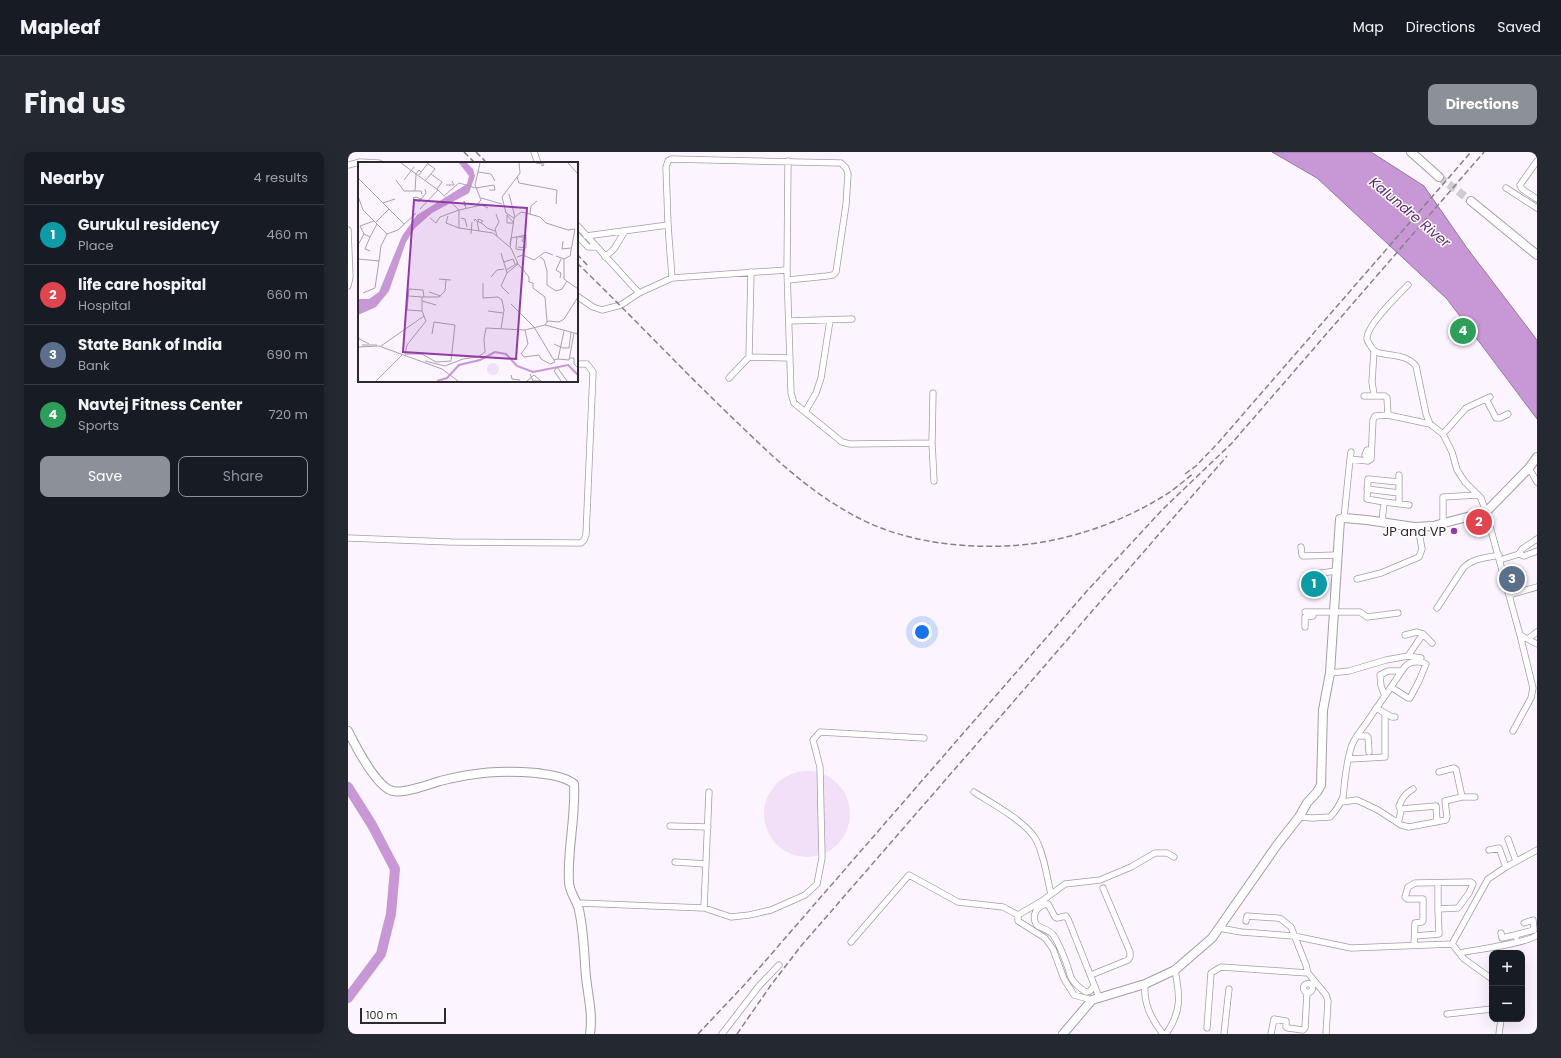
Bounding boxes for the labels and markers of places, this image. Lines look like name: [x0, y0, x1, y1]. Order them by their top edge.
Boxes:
pin: 4: [1450, 316, 1476, 346]
pin: 2: [1466, 507, 1492, 537]
place label: JP and VP: [1382, 522, 1446, 541]
marker: JP and VP: [1449, 526, 1459, 536]
pin: 3: [1499, 564, 1525, 594]
pin: 1: [1301, 569, 1327, 599]

